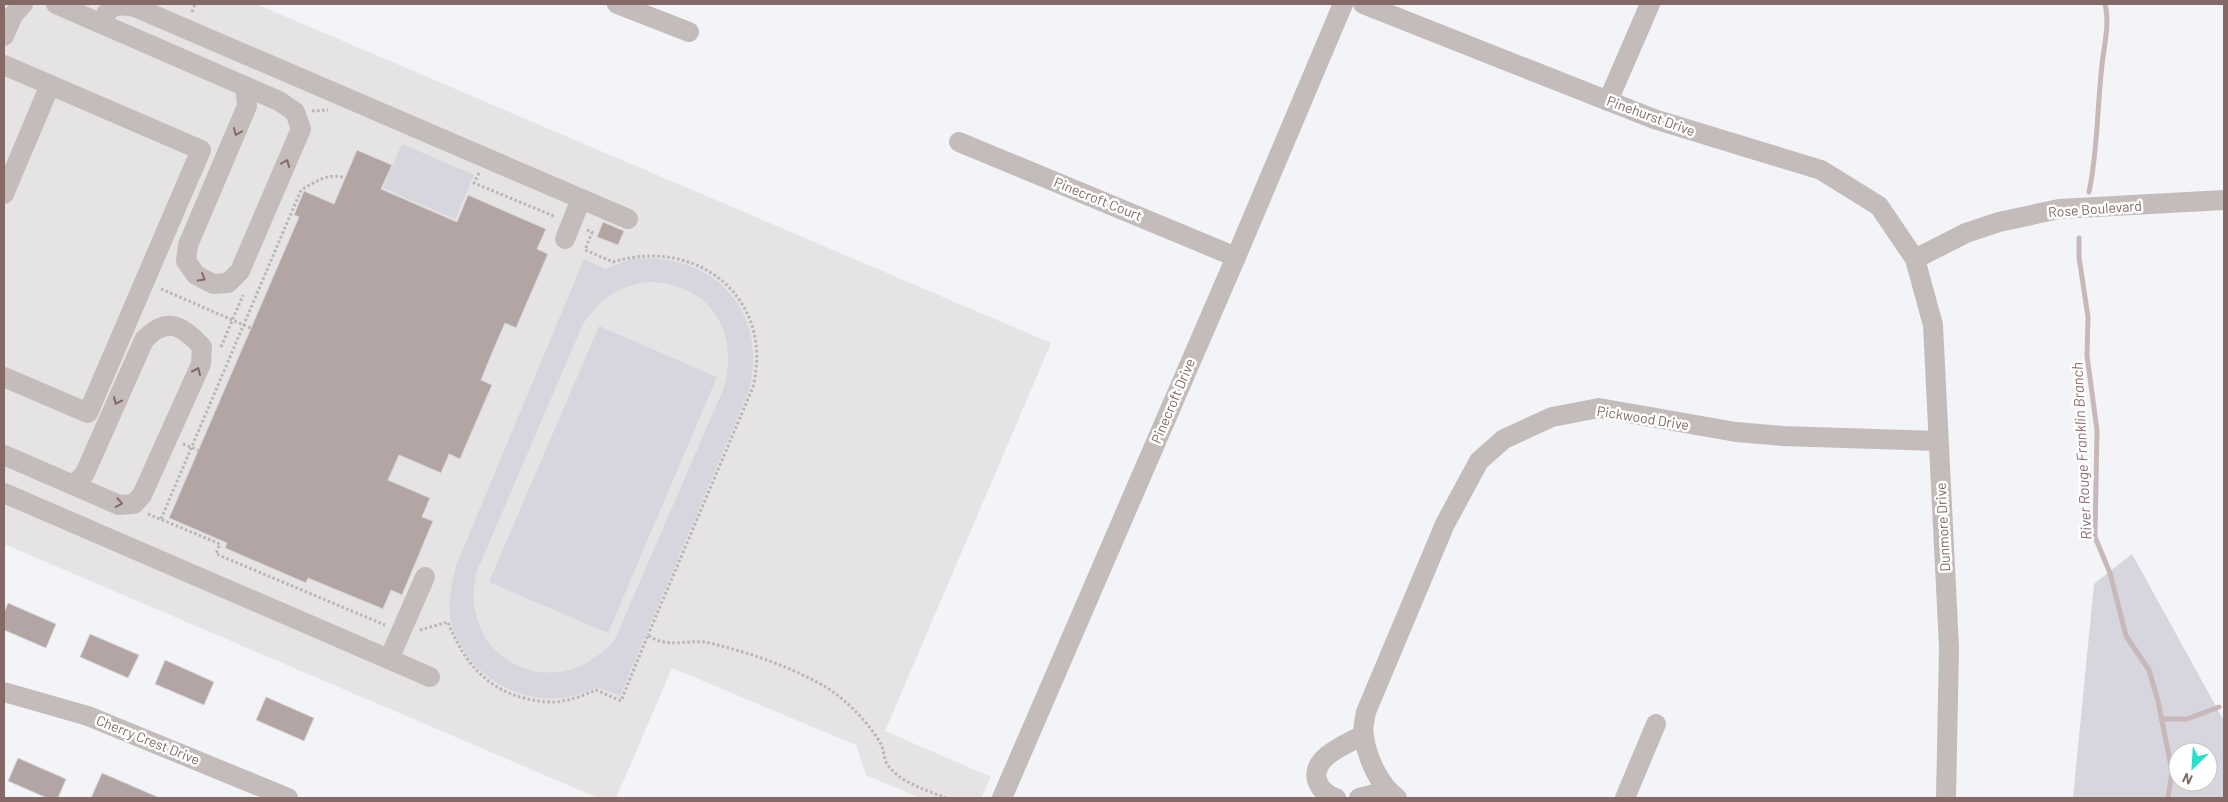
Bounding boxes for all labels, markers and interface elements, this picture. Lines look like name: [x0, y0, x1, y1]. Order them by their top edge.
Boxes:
street label: Pinehurst Drive: [1605, 92, 1698, 139]
one-way arrow: [232, 127, 243, 136]
one-way arrow: [280, 159, 291, 168]
street label: Pinecroft Court: [1052, 173, 1145, 224]
street label: Rose Boulevard: [2048, 197, 2142, 220]
one-way arrow: [196, 271, 205, 281]
street label: Pinecroft Drive: [1147, 356, 1198, 446]
water label: River Rouge Franklin Branch: [2067, 362, 2095, 540]
one-way arrow: [191, 367, 202, 376]
one-way arrow: [113, 396, 124, 405]
street label: Pickwood Drive: [1596, 402, 1690, 433]
street label: Dunmore Drive: [1932, 482, 1953, 572]
one-way arrow: [115, 497, 124, 507]
street label: Cherry Crest Drive: [94, 711, 202, 768]
north arrow: [2168, 742, 2218, 792]
text: N: [2179, 770, 2195, 789]

